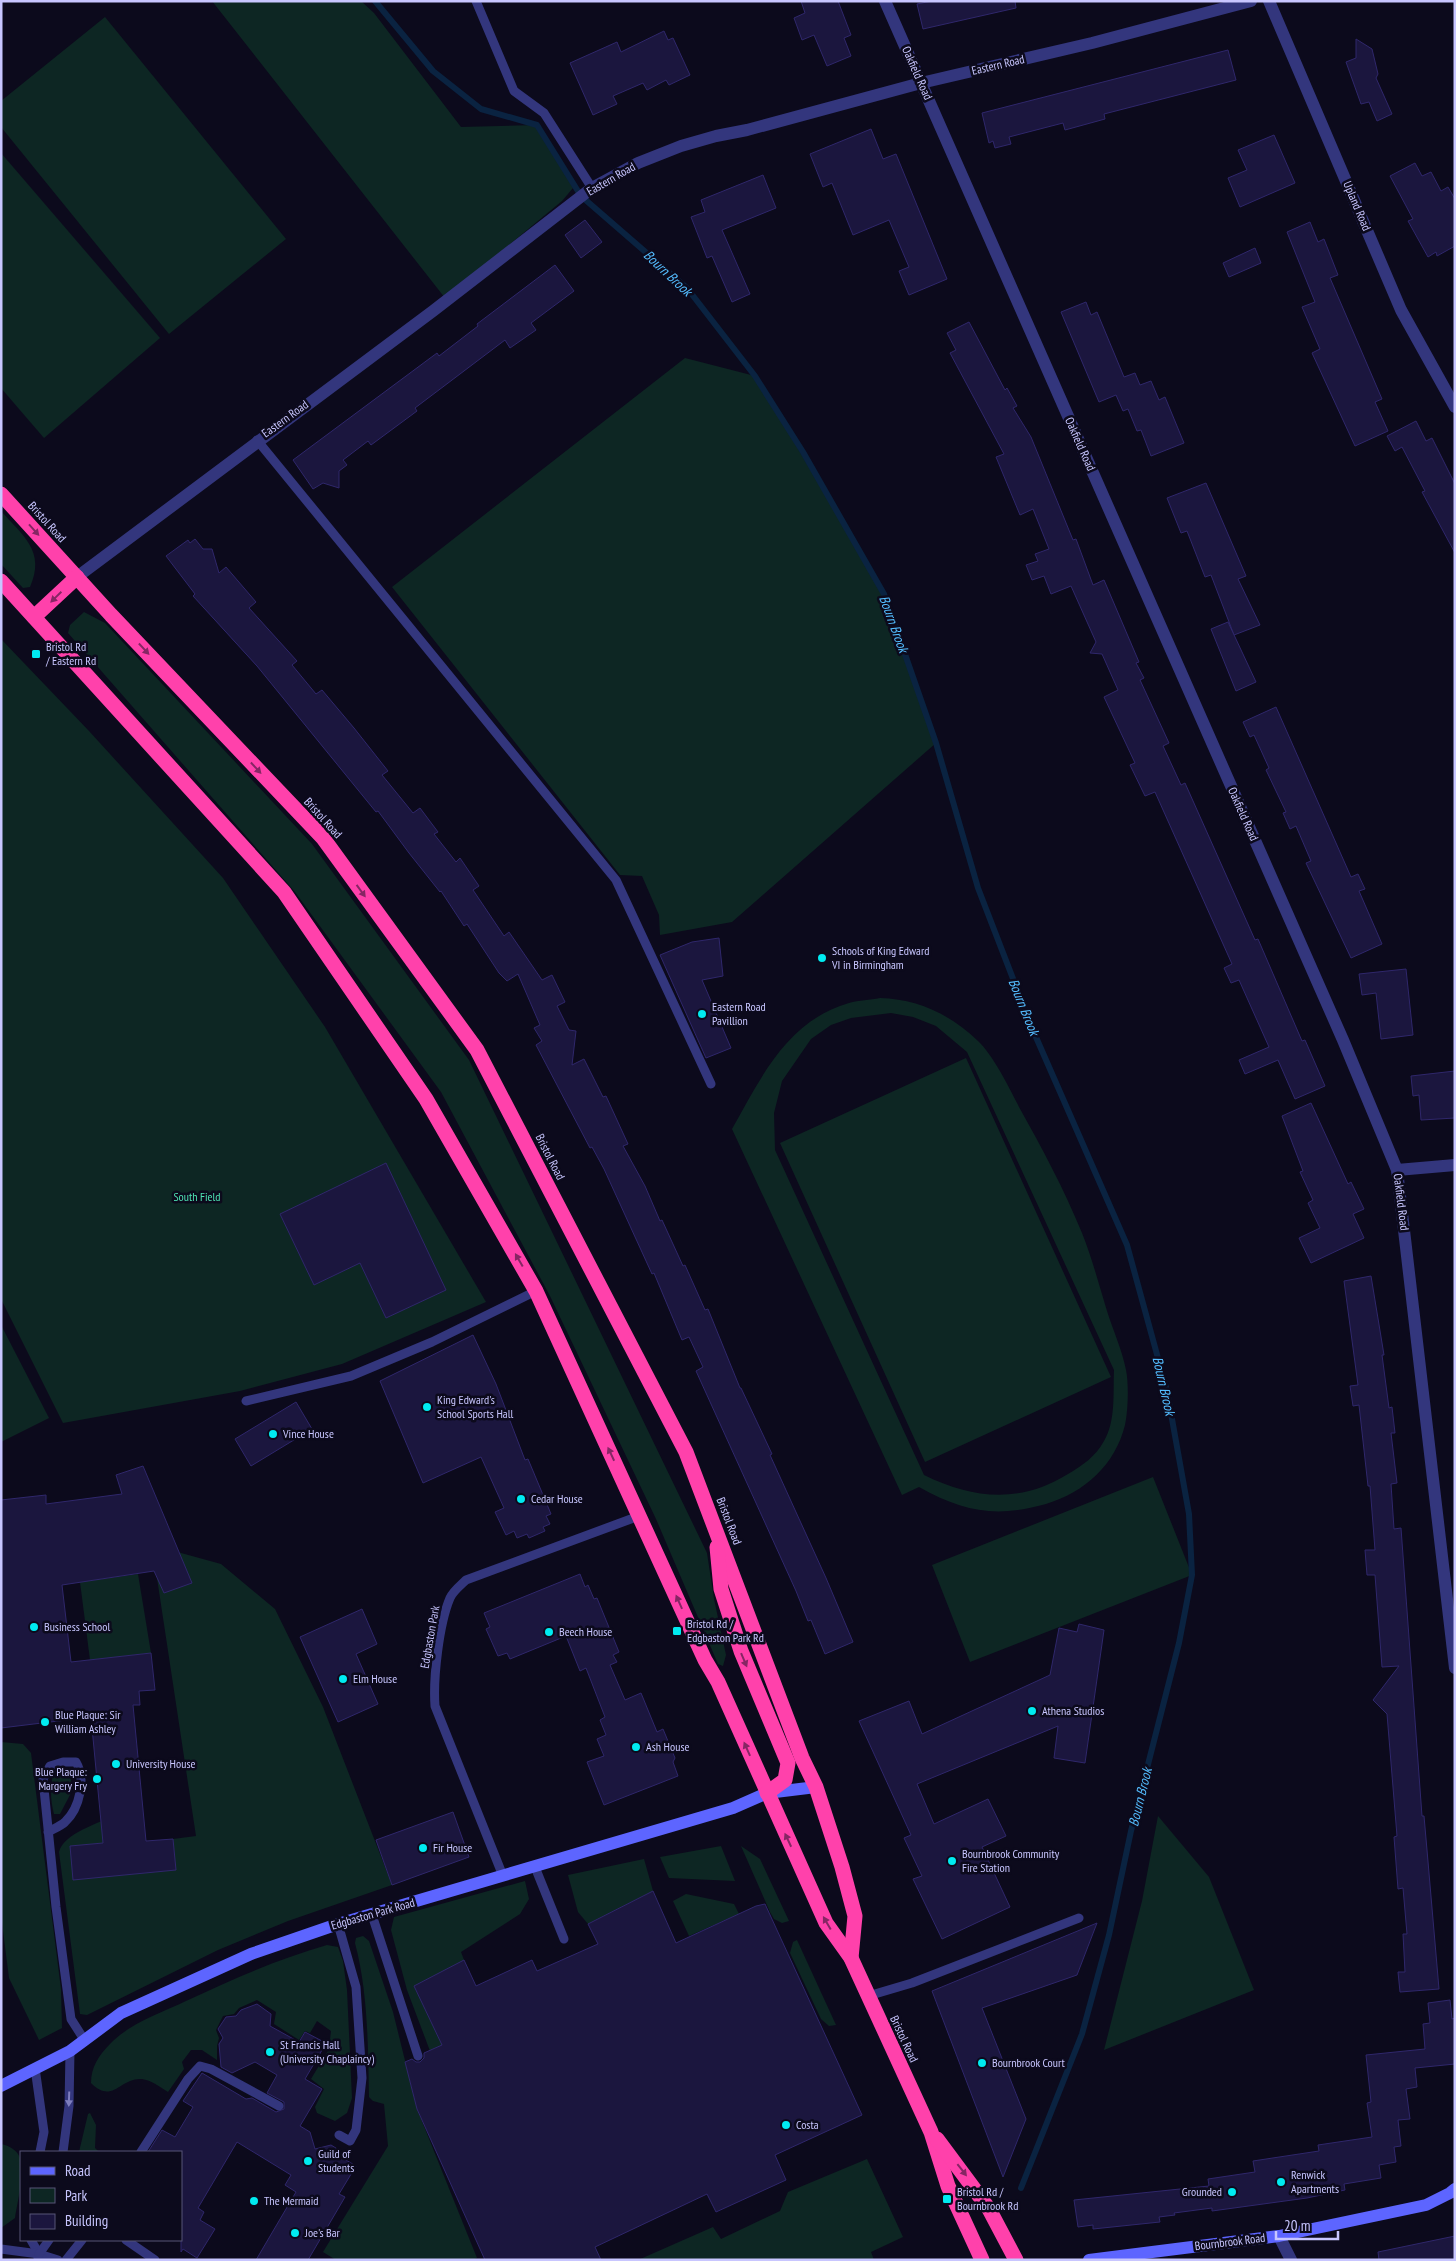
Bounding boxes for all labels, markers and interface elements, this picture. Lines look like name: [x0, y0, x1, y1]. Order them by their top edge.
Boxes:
street label: Oakfield Road: [899, 44, 936, 102]
street label: Eastern Road: [970, 51, 1026, 78]
street label: Eastern Road: [584, 159, 638, 198]
street label: Upland Road: [1340, 179, 1375, 233]
water label: Bourn Brook: [640, 246, 697, 301]
street label: Eastern Road: [259, 397, 311, 440]
street label: Oakfield Road: [1062, 415, 1099, 473]
street label: Bristol Road: [25, 498, 70, 545]
one-way arrow: [28, 523, 40, 535]
one-way arrow: [50, 591, 62, 603]
water label: Bourn Brook: [875, 593, 913, 657]
place label: Bristol Rd / Eastern Rd: [45, 639, 96, 668]
one-way arrow: [138, 643, 150, 655]
marker: Bristol Rd / Eastern Rd: [30, 648, 42, 660]
one-way arrow: [250, 761, 262, 773]
street label: Oakfield Road: [1225, 785, 1262, 843]
street label: Bristol Road: [301, 794, 346, 841]
one-way arrow: [356, 884, 366, 898]
place label: Schools of King Edward VI in Birmingham: [831, 943, 929, 972]
marker: Schools of King Edward VI in Birmingham: [816, 952, 828, 964]
water label: Bourn Brook: [1004, 976, 1044, 1039]
place label: Eastern Road Pavillion: [712, 999, 766, 1028]
marker: Eastern Road Pavillion: [696, 1008, 708, 1020]
street label: Bristol Road: [532, 1131, 568, 1182]
street label: Oakfield Road: [1391, 1173, 1412, 1231]
park label: South Field: [173, 1189, 221, 1204]
one-way arrow: [514, 1253, 523, 1266]
water label: Bourn Brook: [1149, 1355, 1180, 1419]
place label: King Edward's School Sports Hall: [437, 1392, 513, 1421]
marker: King Edward's School Sports Hall: [421, 1401, 433, 1413]
place label: Vince House: [282, 1426, 334, 1441]
marker: Vince House: [267, 1428, 279, 1440]
one-way arrow: [607, 1447, 615, 1461]
place label: Cedar House: [531, 1491, 583, 1506]
marker: Cedar House: [515, 1493, 527, 1505]
street label: Bristol Road: [714, 1495, 745, 1547]
one-way arrow: [674, 1595, 682, 1609]
street label: Edgbaston Park: [417, 1604, 442, 1670]
place label: Bristol Rd / Edgbaston Park Rd: [687, 1616, 764, 1645]
place label: Business School: [44, 1619, 110, 1634]
marker: Business School: [28, 1621, 40, 1633]
place label: Beech House: [559, 1624, 612, 1639]
marker: Bristol Rd / Edgbaston Park Rd: [671, 1625, 683, 1637]
marker: Beech House: [543, 1626, 555, 1638]
one-way arrow: [741, 1653, 749, 1667]
place label: Elm House: [353, 1671, 397, 1686]
marker: Elm House: [337, 1673, 349, 1685]
place label: Athena Studios: [1042, 1703, 1104, 1718]
marker: Athena Studios: [1026, 1705, 1038, 1717]
place label: Blue Plaque: Sir William Ashley: [55, 1707, 121, 1736]
marker: Blue Plaque: Sir William Ashley: [39, 1716, 51, 1728]
place label: Ash House: [646, 1739, 689, 1754]
marker: Ash House: [630, 1741, 642, 1753]
one-way arrow: [742, 1742, 750, 1756]
place label: University House: [126, 1756, 196, 1771]
marker: University House: [110, 1758, 122, 1770]
place label: Blue Plaque: Margery Fry: [35, 1764, 88, 1793]
water label: Bourn Brook: [1124, 1764, 1156, 1828]
marker: Blue Plaque: Margery Fry: [91, 1773, 103, 1785]
one-way arrow: [784, 1833, 792, 1847]
place label: Fir House: [433, 1840, 472, 1855]
marker: Fir House: [417, 1842, 429, 1854]
place label: Bournbrook Community Fire Station: [962, 1846, 1060, 1875]
marker: Bournbrook Community Fire Station: [946, 1855, 958, 1867]
street label: Edgbaston Park Road: [329, 1894, 416, 1933]
one-way arrow: [823, 1915, 831, 1930]
street label: Bristol Road: [887, 2013, 922, 2065]
place label: St Francis Hall (University Chaplaincy): [280, 2037, 374, 2066]
marker: St Francis Hall (University Chaplaincy): [264, 2046, 276, 2058]
place label: Bournbrook Court: [992, 2055, 1066, 2070]
marker: Bournbrook Court: [976, 2057, 988, 2069]
one-way arrow: [64, 2092, 72, 2108]
place label: Costa: [796, 2117, 819, 2132]
marker: Costa: [780, 2119, 792, 2131]
place label: Guild of Students: [318, 2146, 354, 2175]
legend: [20, 2151, 182, 2241]
marker: Guild of Students: [302, 2155, 314, 2167]
text: Road: [65, 2161, 91, 2180]
one-way arrow: [956, 2163, 967, 2176]
place label: Renwick Apartments: [1291, 2167, 1339, 2196]
marker: Renwick Apartments: [1275, 2176, 1287, 2188]
place label: Bristol Rd / Bournbrook Rd: [957, 2184, 1018, 2213]
place label: Grounded: [1182, 2184, 1222, 2199]
text: Park: [65, 2186, 87, 2205]
marker: Grounded: [1226, 2186, 1238, 2198]
place label: The Mermaid: [264, 2193, 318, 2208]
marker: Bristol Rd / Bournbrook Rd: [941, 2193, 953, 2205]
marker: The Mermaid: [248, 2195, 260, 2207]
scale bar: [1276, 2208, 1338, 2240]
text: Building: [65, 2211, 108, 2230]
text: 20 m: [1284, 2216, 1310, 2235]
place label: Joe's Bar: [304, 2225, 340, 2240]
marker: Joe's Bar: [289, 2227, 301, 2239]
street label: Bournbrook Road: [1194, 2230, 1266, 2253]

